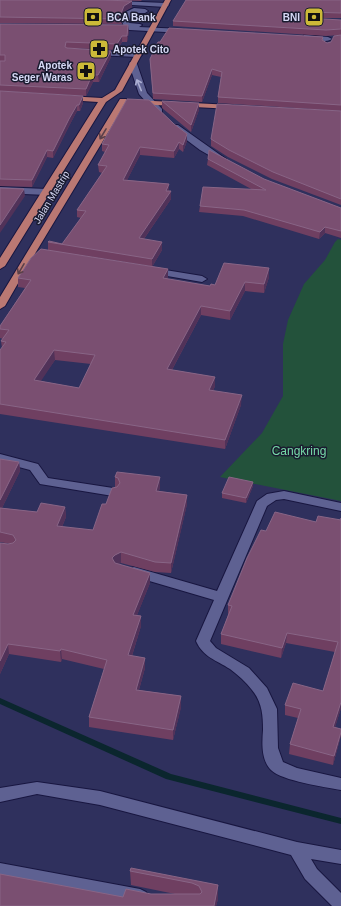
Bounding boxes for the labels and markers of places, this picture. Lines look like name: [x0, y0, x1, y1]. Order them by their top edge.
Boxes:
bank icon: BCA Bank: [82, 6, 104, 28]
bank icon: BNI: [303, 6, 325, 28]
place label: BCA Bank: [107, 12, 156, 23]
place label: BNI: [283, 12, 300, 23]
pharmacy icon: Apotek Cito: [88, 38, 110, 60]
place label: Apotek Cito: [113, 44, 169, 55]
place label: Apotek Seger Waras: [12, 60, 72, 83]
pharmacy icon: Apotek Seger Waras: [75, 60, 97, 82]

